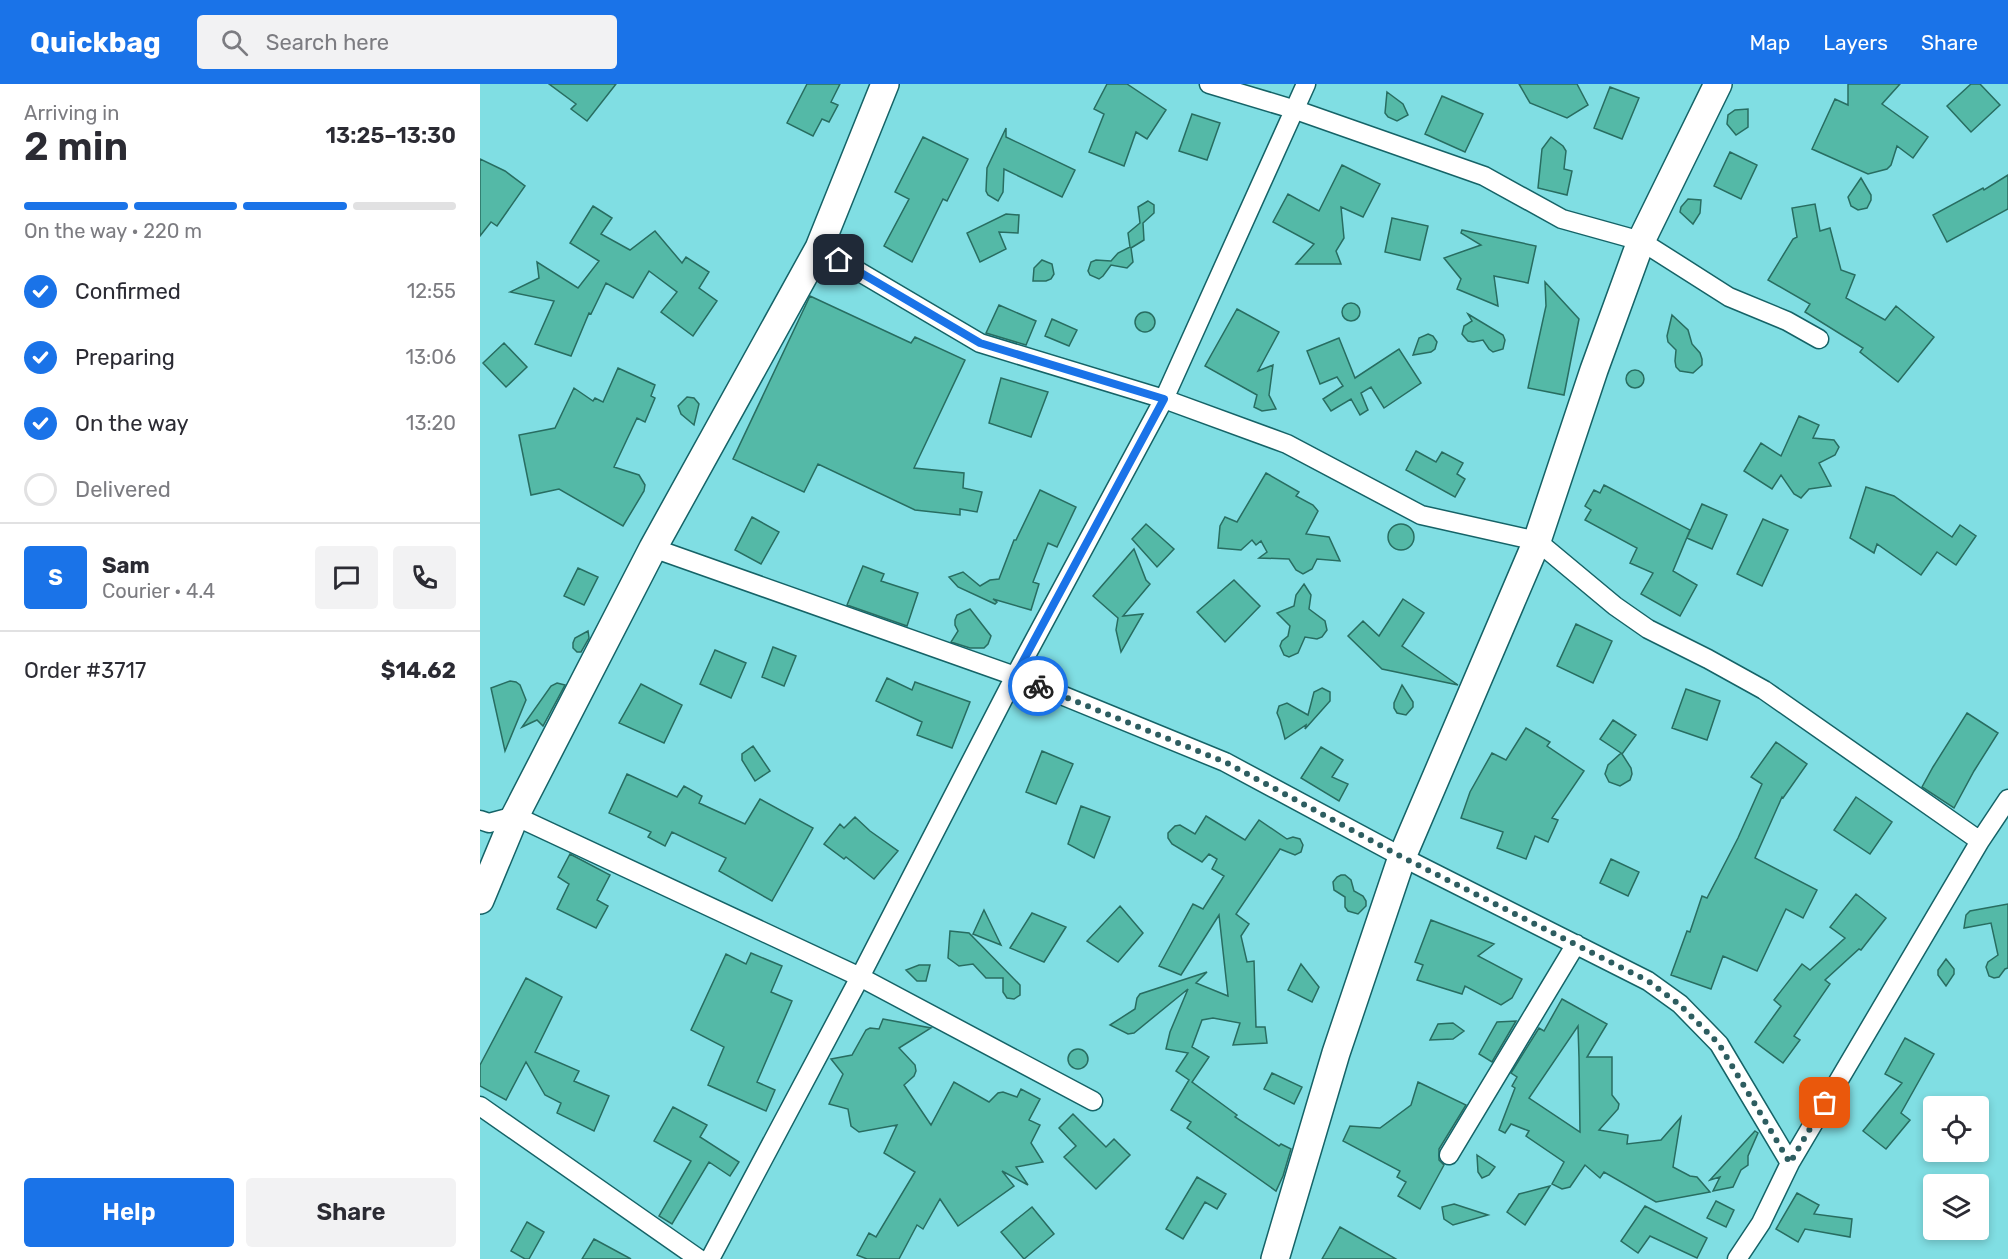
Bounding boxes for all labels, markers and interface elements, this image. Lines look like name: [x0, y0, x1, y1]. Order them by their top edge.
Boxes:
search box: [197, 15, 617, 69]
text: Quickbag: [30, 26, 161, 59]
icon: search: [218, 26, 251, 59]
text: Search here: [266, 29, 389, 56]
text: Map: [1749, 30, 1790, 55]
text: Layers: [1823, 30, 1888, 55]
text: Share: [1921, 30, 1978, 55]
text: Arriving in: [24, 101, 119, 125]
text: 13:25–13:30: [326, 122, 456, 149]
text: 2 min: [24, 124, 128, 170]
text: On the way · 220 m: [24, 219, 202, 243]
pin: [813, 234, 864, 285]
icon: home: [822, 243, 855, 276]
icon: check: [24, 275, 57, 308]
text: Confirmed: [75, 278, 181, 305]
text: 12:55: [407, 279, 456, 303]
icon: check: [24, 341, 57, 374]
text: Preparing: [75, 344, 175, 371]
text: 13:06: [406, 345, 456, 369]
icon: check: [24, 407, 57, 440]
text: On the way: [75, 410, 189, 437]
text: 13:20: [406, 411, 456, 435]
text: Delivered: [75, 476, 171, 503]
button: chat: [315, 546, 378, 609]
button: phone: [393, 546, 456, 609]
text: Sam: [102, 552, 150, 579]
text: S: [48, 564, 63, 591]
text: Courier · 4.4: [102, 579, 215, 603]
courier: [1008, 656, 1068, 716]
text: Order #3717: [24, 657, 146, 684]
text: $14.62: [381, 657, 456, 684]
icon: bike: [1022, 670, 1055, 703]
pin: [1799, 1077, 1850, 1128]
icon: bag: [1808, 1086, 1841, 1119]
map controls: [1923, 1096, 1989, 1240]
button: locate: [1923, 1096, 1989, 1162]
button: layers: [1923, 1174, 1989, 1240]
button: Help: [24, 1178, 234, 1247]
button: Share: [246, 1178, 456, 1247]

